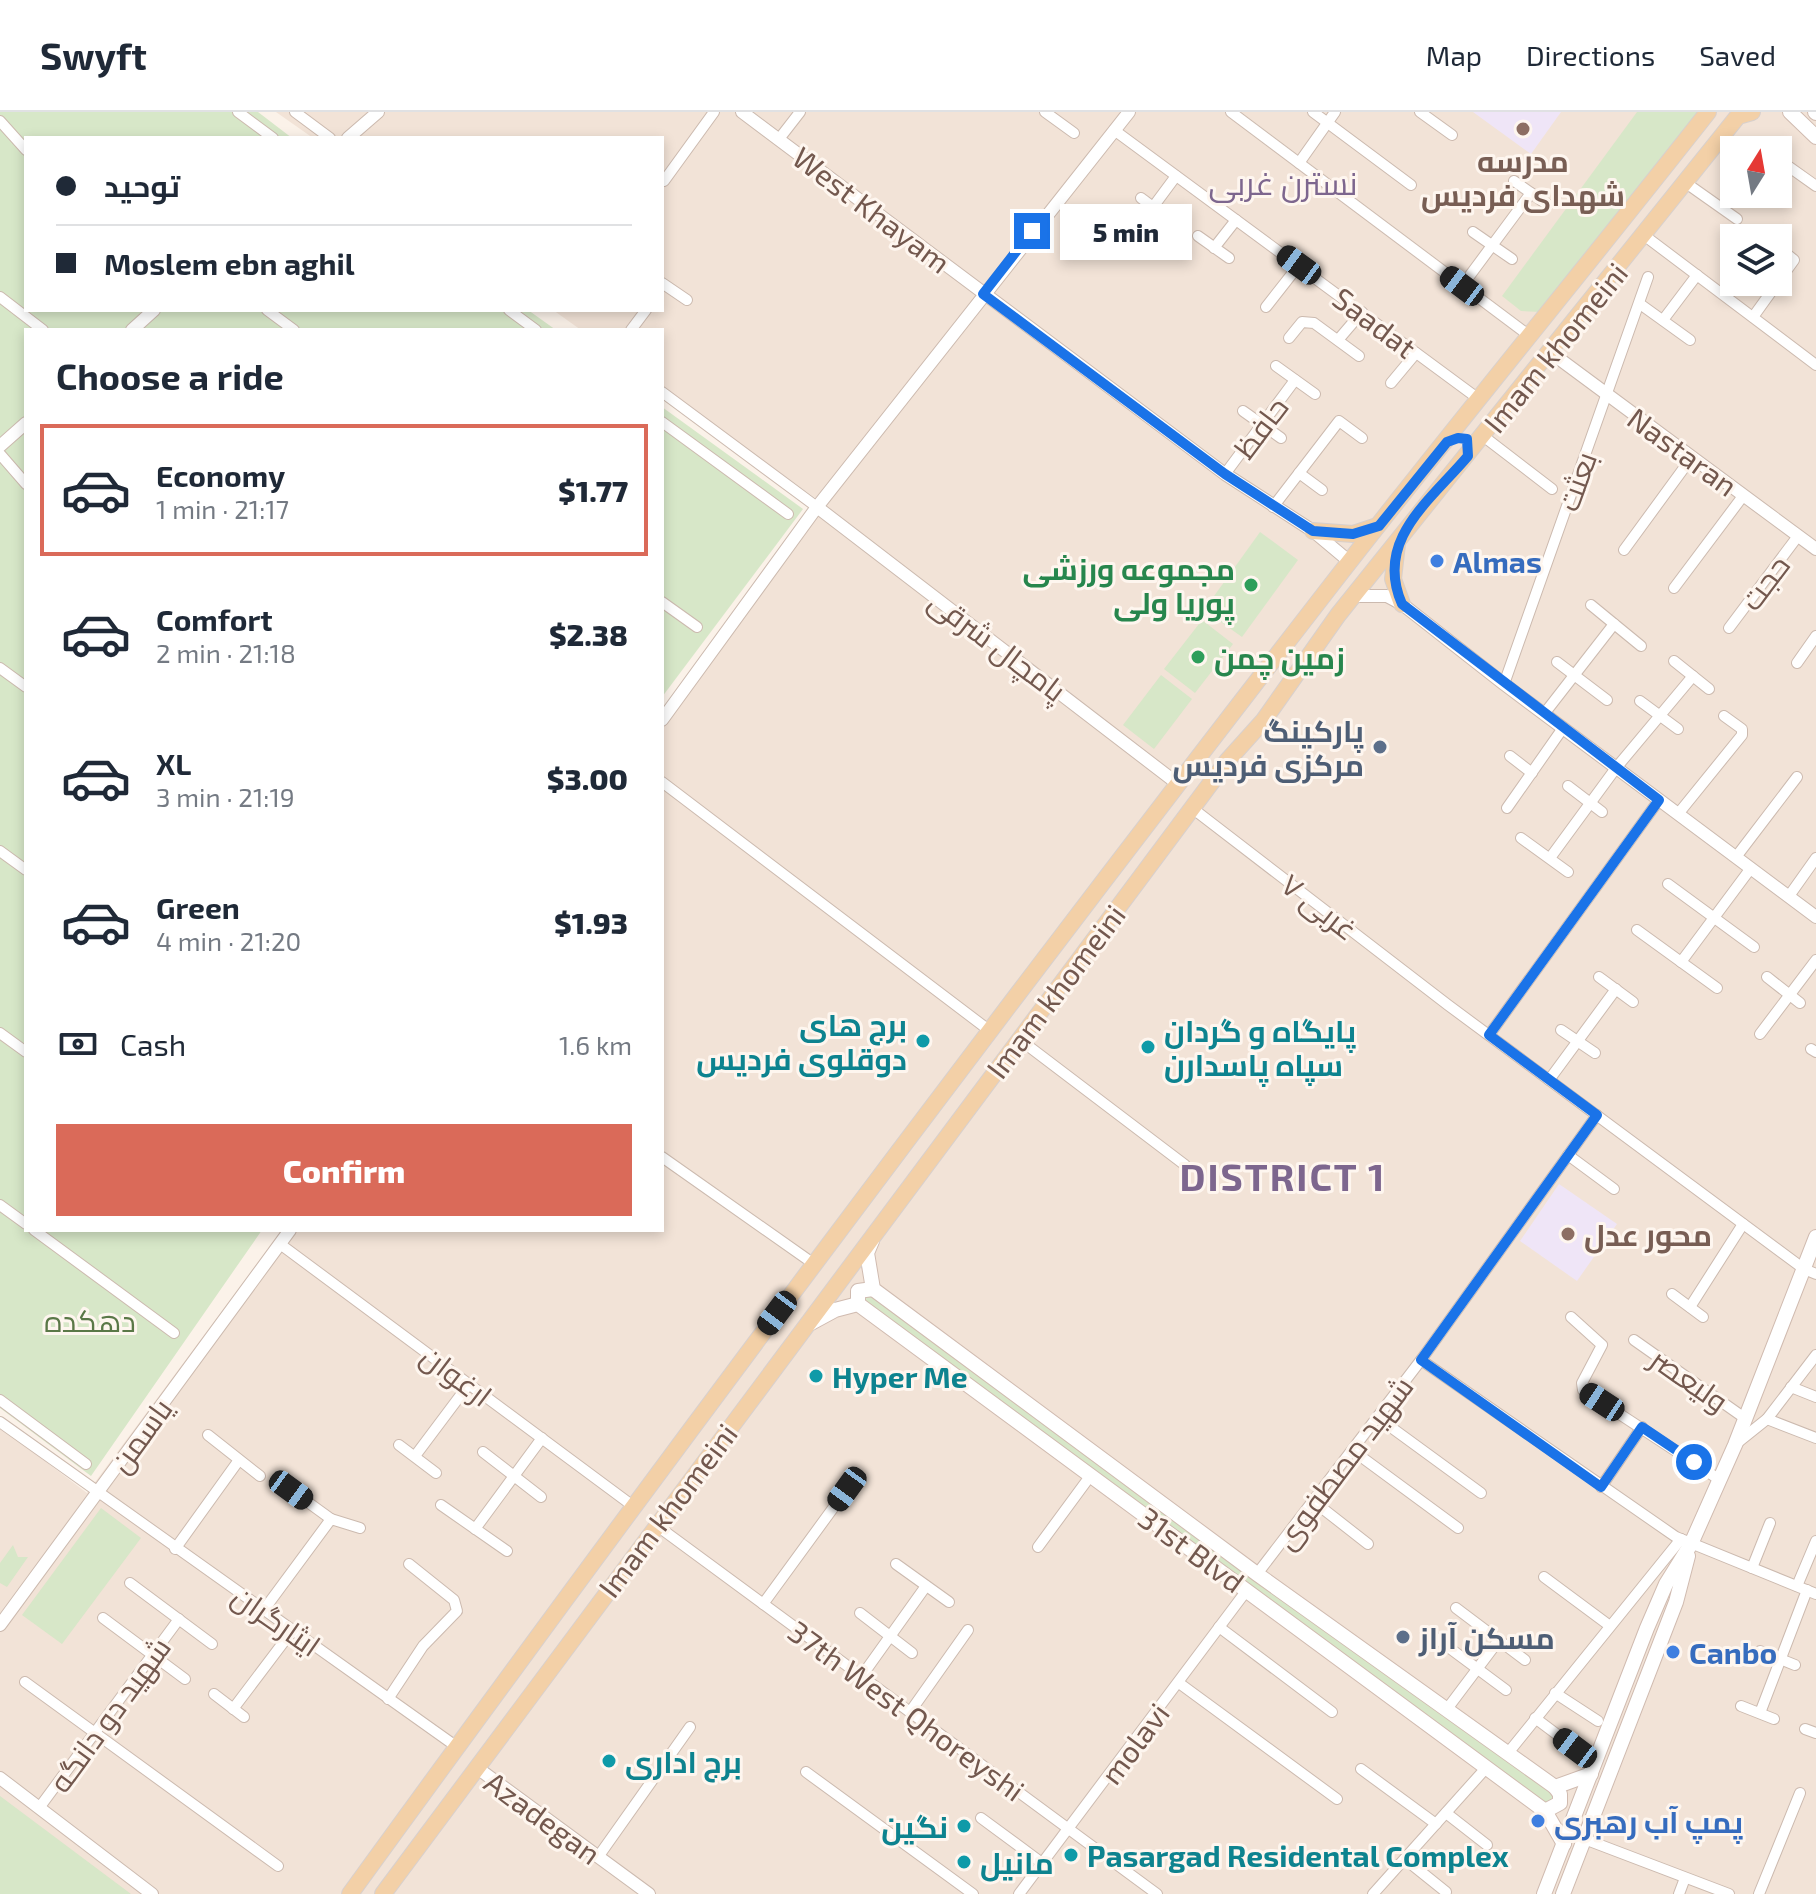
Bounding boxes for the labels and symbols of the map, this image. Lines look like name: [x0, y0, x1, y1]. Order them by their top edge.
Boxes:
marker: مدرسه شهدای فردیس: [1514, 120, 1532, 138]
north arrow: [1720, 136, 1792, 208]
street label: West Khayam: [786, 138, 958, 280]
place label: مدرسه شهدای فردیس: [1421, 142, 1625, 214]
district label: نسترن غربی: [1209, 163, 1357, 203]
callout: 5 min: [1060, 203, 1192, 259]
route end: [1014, 213, 1050, 249]
car: [1273, 241, 1325, 289]
street label: Imam khomeini: [1476, 255, 1634, 439]
car: [1436, 262, 1488, 310]
street label: Saadat: [1326, 279, 1424, 365]
street label: حافظ: [1225, 389, 1295, 465]
street label: Nastaran: [1621, 399, 1745, 503]
street label: بعثت: [1549, 446, 1603, 516]
place label: Almas: [1453, 543, 1542, 579]
street label: حجت: [1732, 548, 1796, 616]
place label: مجموعه ورزشی پوریا ولی: [1022, 550, 1235, 625]
marker: Almas: [1428, 552, 1446, 570]
marker: مجموعه ورزشی پوریا ولی: [1242, 576, 1260, 594]
street label: پامچال شرقی: [921, 582, 1073, 710]
place label: زمین چمن: [1214, 639, 1345, 680]
marker: زمین چمن: [1189, 648, 1207, 666]
place label: پارکینگ مرکزی فردیس: [1172, 712, 1364, 784]
marker: پارکینگ مرکزی فردیس: [1371, 738, 1389, 756]
street label: ۷ غربی: [1274, 865, 1365, 948]
street label: Imam khomeini: [978, 897, 1132, 1085]
place label: برج های دوقلوی فردیس: [696, 1006, 907, 1078]
place label: پایگاه و گردان سپاه پاسدارن: [1164, 1012, 1356, 1087]
marker: برج های دوقلوی فردیس: [914, 1032, 932, 1050]
marker: پایگاه و گردان سپاه پاسدارن: [1139, 1038, 1157, 1056]
district label: DISTRICT 1: [1180, 1153, 1386, 1199]
place label: محور عدل: [1584, 1216, 1712, 1254]
marker: محور عدل: [1559, 1225, 1577, 1243]
car: [753, 1287, 801, 1339]
park label: دهکده: [44, 1302, 136, 1338]
street label: ارغوان: [414, 1337, 499, 1414]
street label: ولیعصر: [1642, 1338, 1736, 1419]
place label: Hyper Me: [832, 1358, 968, 1395]
marker: Hyper Me: [807, 1367, 825, 1385]
street label: شهید مصطفوی: [1266, 1369, 1421, 1557]
car: [1575, 1379, 1629, 1425]
street label: یاسمن: [101, 1391, 181, 1480]
street label: Imam khomeini: [590, 1416, 744, 1604]
route start: [1676, 1444, 1712, 1480]
car: [823, 1463, 871, 1515]
car: [265, 1466, 317, 1514]
street label: 31st Blvd: [1132, 1499, 1252, 1599]
street label: ایثارگران: [226, 1577, 328, 1664]
street label: 37th West Qhoreyshi: [782, 1612, 1032, 1808]
place label: مسکن آراز: [1418, 1619, 1555, 1657]
marker: مسکن آراز: [1394, 1628, 1412, 1646]
street label: شهید دو دانگه: [41, 1629, 179, 1800]
place label: Canbo: [1689, 1634, 1777, 1670]
marker: Canbo: [1664, 1643, 1682, 1661]
street label: molavi: [1092, 1695, 1176, 1791]
car: [1549, 1724, 1601, 1772]
place label: برج اداری: [625, 1743, 742, 1783]
marker: برج اداری: [600, 1752, 618, 1770]
street label: Azadegan: [478, 1763, 608, 1871]
place label: پمپ آب رهبری: [1554, 1803, 1743, 1844]
place label: نگین: [881, 1808, 948, 1846]
marker: پمپ آب رهبری: [1529, 1812, 1547, 1830]
marker: نگین: [955, 1817, 973, 1835]
place label: Pasargad Residental Complex: [1087, 1837, 1509, 1873]
place label: مانیل: [980, 1844, 1054, 1882]
marker: Pasargad Residental Complex: [1062, 1846, 1080, 1864]
marker: مانیل: [955, 1853, 973, 1871]

